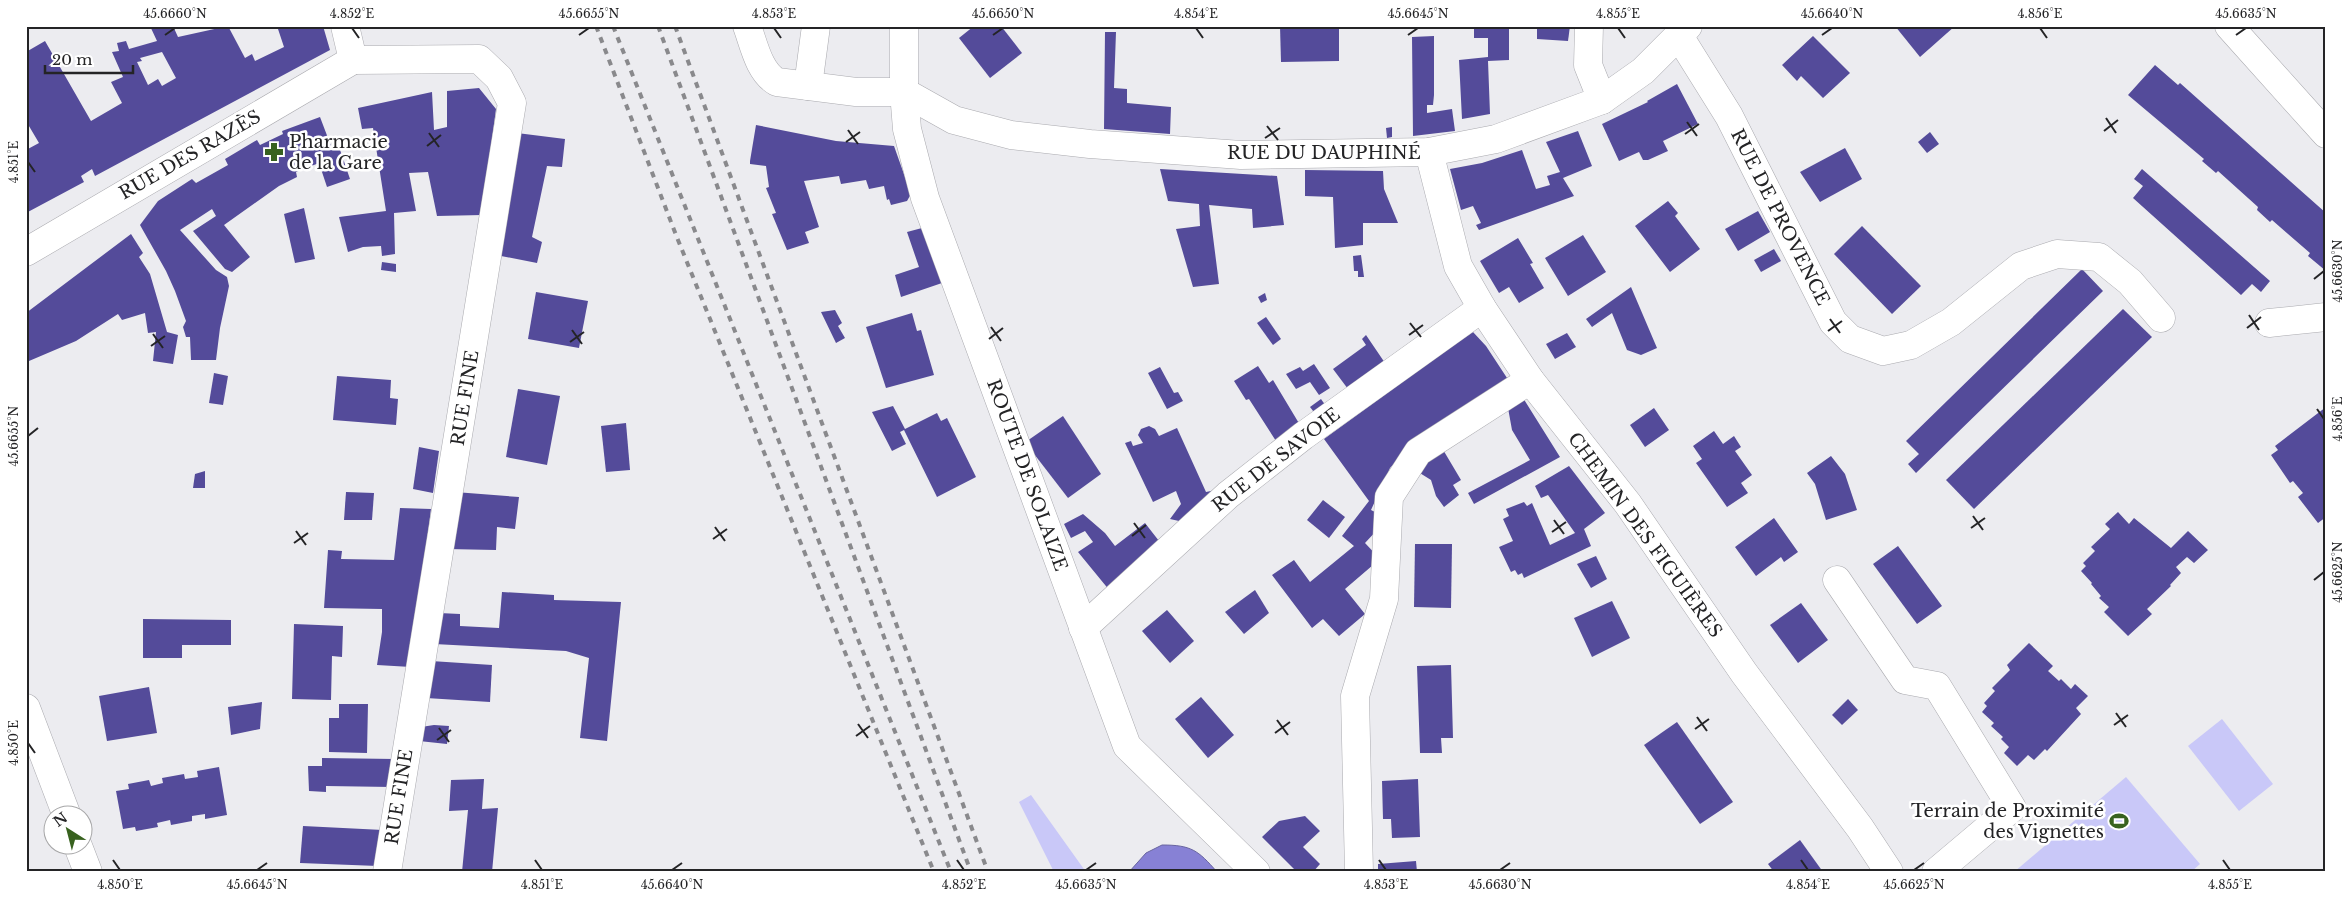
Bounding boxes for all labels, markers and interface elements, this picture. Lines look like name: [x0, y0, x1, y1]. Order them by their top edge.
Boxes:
text: 45.6660°N: [143, 6, 207, 21]
text: 4.852°E: [330, 6, 375, 21]
text: 45.6655°N: [559, 6, 620, 21]
text: 4.853°E: [752, 6, 797, 21]
text: 45.6650°N: [972, 6, 1034, 21]
text: 4.854°E: [1174, 6, 1218, 21]
text: 45.6645°N: [1388, 6, 1449, 21]
text: 4.855°E: [1596, 6, 1640, 21]
text: 45.6640°N: [1801, 6, 1864, 21]
text: 4.856°E: [2018, 6, 2063, 21]
text: 45.6635°N: [2215, 6, 2277, 21]
scale bar: [45, 42, 132, 74]
text: 20 m: [52, 50, 92, 69]
street label: RUE DES RAZÈS: [115, 105, 265, 204]
street label: RUE DE PROVENCE: [1726, 125, 1834, 309]
place label: Pharmacie de la Gare: [289, 131, 388, 174]
text: 4.851°E: [6, 140, 21, 183]
pharmacy icon: Pharmacie de la Gare: [263, 141, 285, 163]
street label: RUE DU DAUPHINÉ: [1227, 141, 1421, 164]
text: 45.6630°N: [2330, 239, 2345, 303]
street label: RUE FINE: [447, 349, 483, 447]
street label: ROUTE DE SOLAIZE: [982, 376, 1072, 574]
text: 4.856°E: [2330, 396, 2345, 441]
street label: RUE DE SAVOIE: [1208, 403, 1344, 517]
text: 45.6655°N: [6, 405, 21, 466]
street label: CHEMIN DES FIGUIÈRES: [1563, 428, 1728, 642]
text: 45.6625°N: [2330, 541, 2345, 603]
text: 4.850°E: [6, 720, 21, 766]
street label: RUE FINE: [381, 748, 417, 846]
place label: Terrain de Proximité des Vignettes: [1911, 800, 2104, 843]
north arrow: [42, 806, 92, 856]
text: N: [50, 808, 71, 831]
sports icon: Terrain de Proximité des Vignettes: [2108, 810, 2130, 832]
text: 4.850°E: [97, 877, 143, 892]
text: 45.6645°N: [227, 877, 288, 892]
text: 4.851°E: [521, 877, 564, 892]
text: 45.6640°N: [641, 877, 704, 892]
text: 4.852°E: [942, 877, 987, 892]
text: 45.6635°N: [1055, 877, 1117, 892]
text: 4.853°E: [1364, 877, 1409, 892]
text: 45.6630°N: [1468, 877, 1532, 892]
text: 4.854°E: [1786, 877, 1830, 892]
text: 45.6625°N: [1883, 877, 1945, 892]
text: 4.855°E: [2208, 877, 2252, 892]

